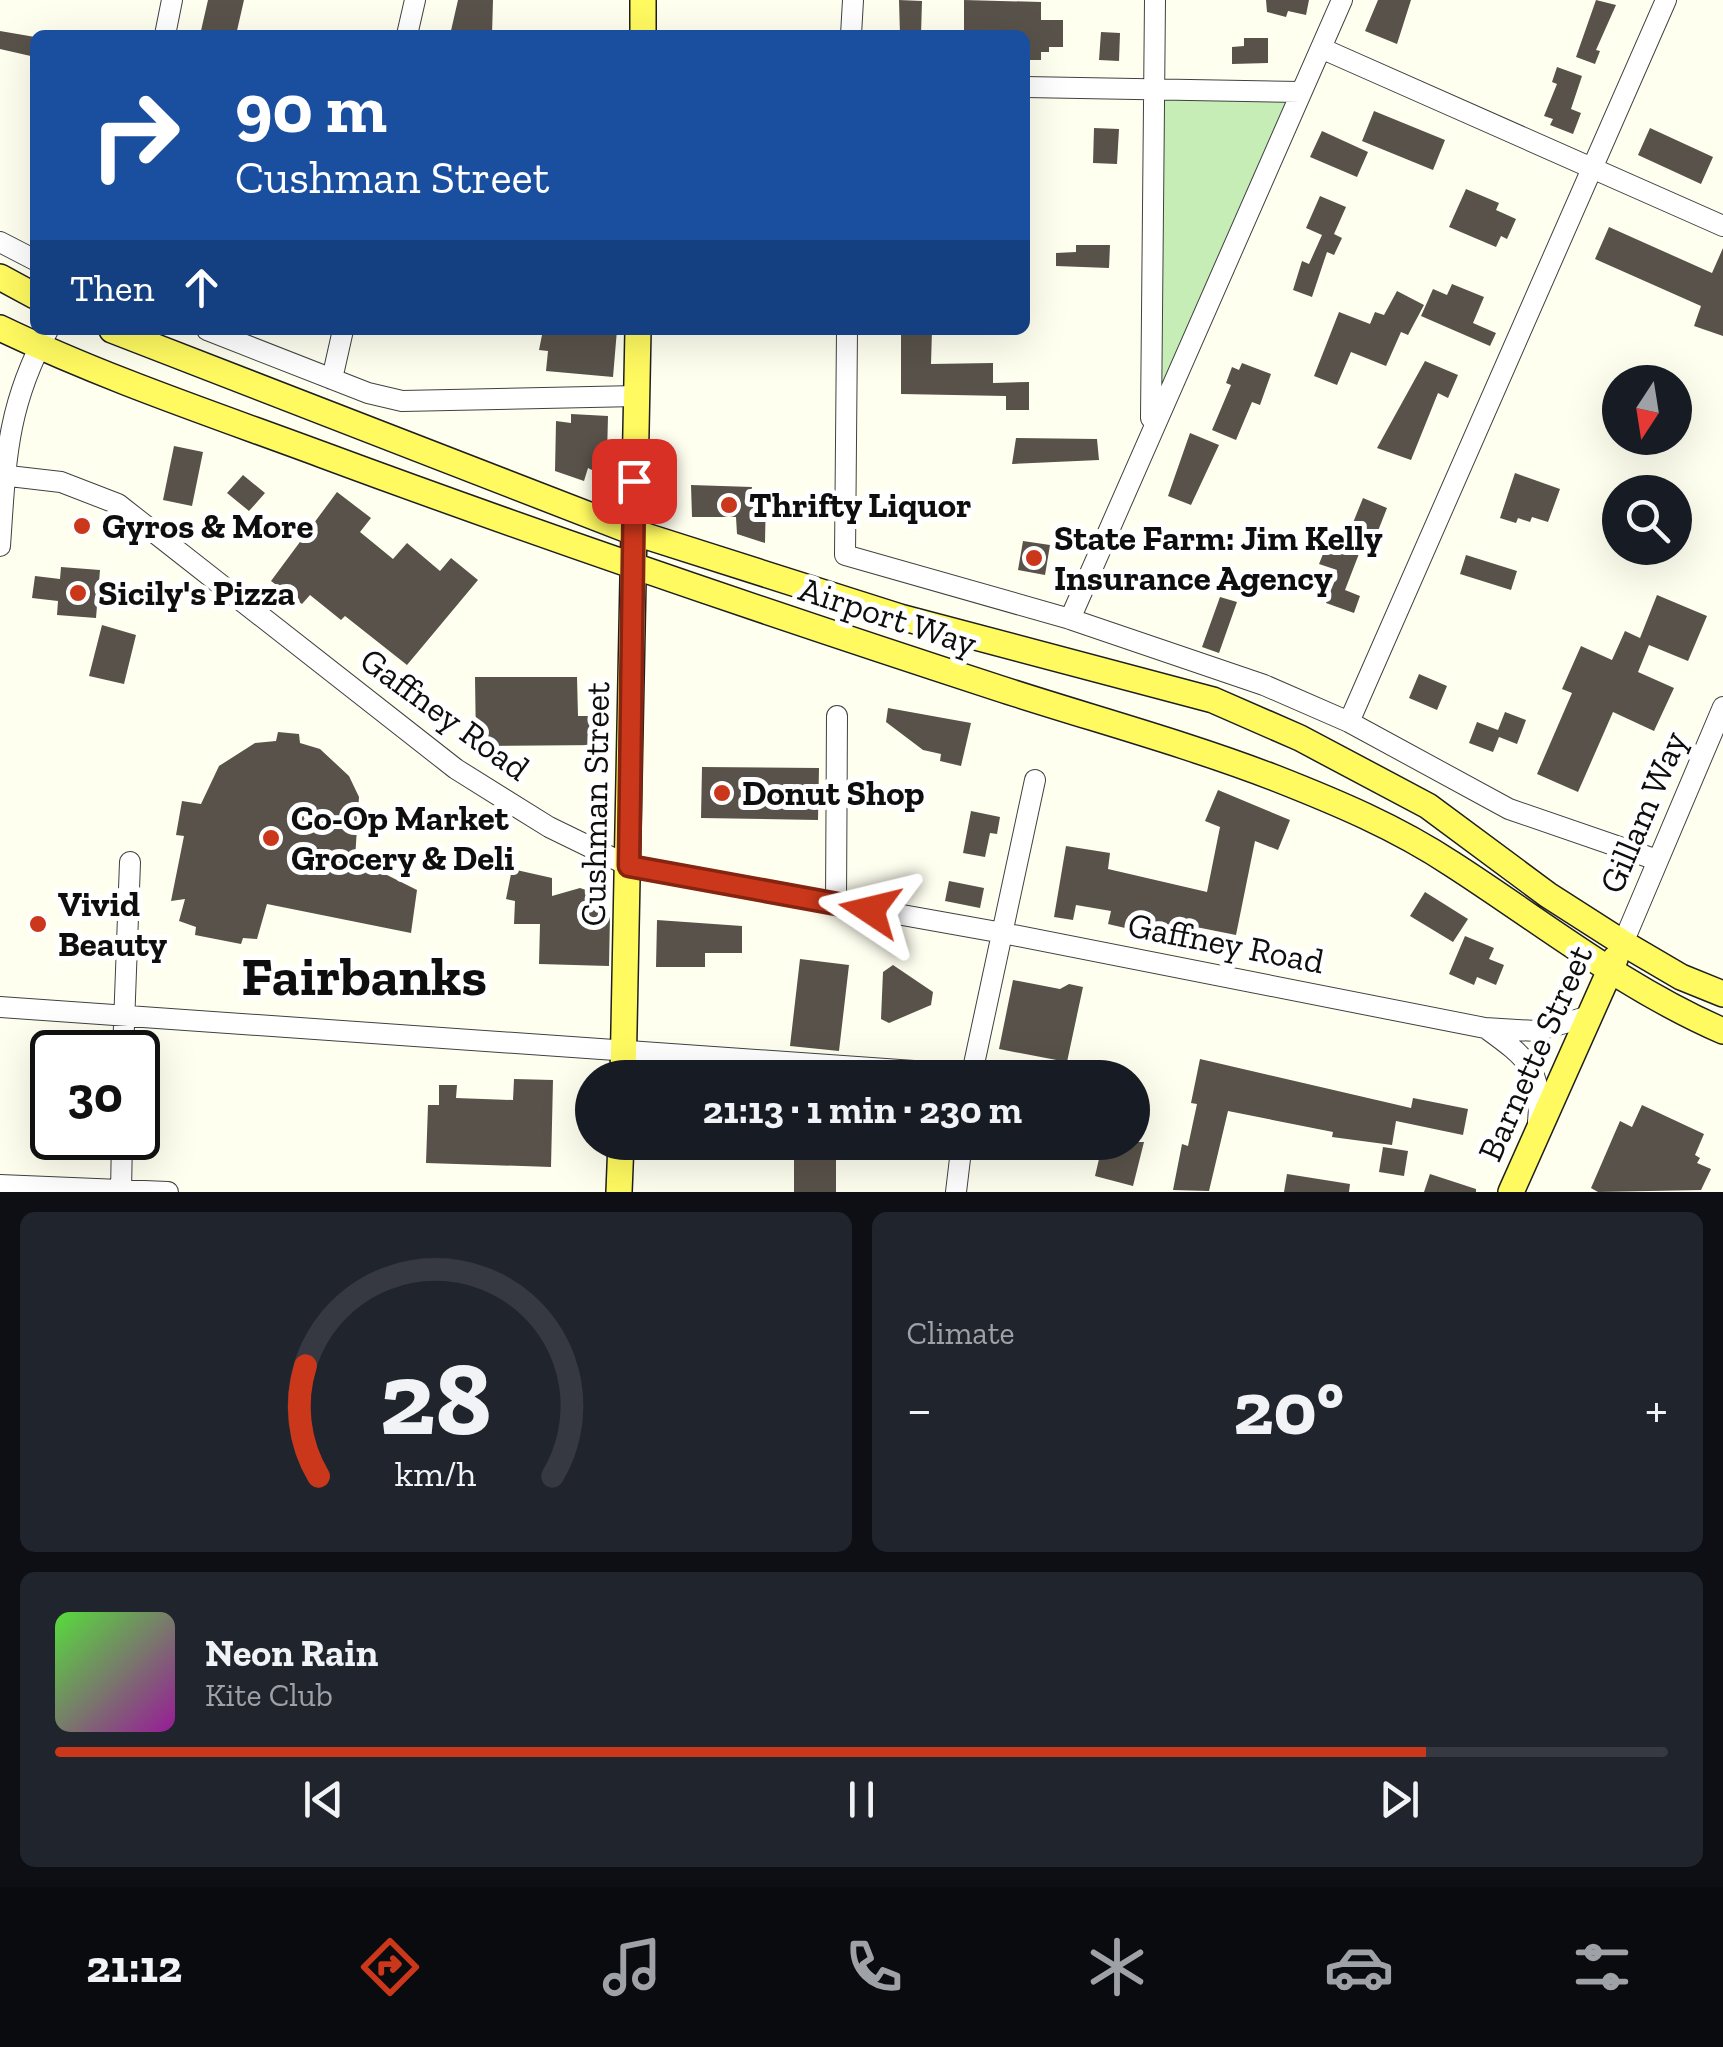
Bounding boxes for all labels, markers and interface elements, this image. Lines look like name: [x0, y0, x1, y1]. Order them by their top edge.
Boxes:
text: 90 m: [235, 66, 387, 150]
icon: right: [70, 70, 200, 200]
text: Cushman Street: [235, 151, 549, 205]
icon: ahead: [174, 260, 229, 315]
text: Then: [70, 265, 154, 311]
north arrow: [1602, 365, 1692, 455]
map controls: [1602, 365, 1692, 565]
pin: [592, 439, 677, 524]
icon: arrive: [607, 454, 662, 509]
button: search: [1602, 475, 1692, 565]
place label: Thrifty Liquor: [749, 484, 971, 526]
marker: Thrifty Liquor: [718, 494, 740, 516]
place label: Gyros & More: [102, 505, 313, 547]
marker: Gyros & More: [71, 515, 93, 537]
place label: State Farm: Jim Kelly Insurance Agency: [1054, 517, 1383, 599]
marker: State Farm: Jim Kelly Insurance Agency: [1023, 547, 1045, 569]
street label: Airport Way: [794, 568, 982, 664]
place label: Sicily's Pizza: [98, 572, 296, 614]
marker: Sicily's Pizza: [67, 582, 89, 604]
street label: Gaffney Road: [352, 639, 538, 789]
street label: Cushman Street: [572, 681, 618, 927]
street label: Gillam Way: [1590, 725, 1696, 899]
place label: Donut Shop: [742, 772, 925, 814]
marker: Donut Shop: [711, 782, 733, 804]
place label: Co-Op Market Grocery & Deli: [291, 797, 515, 879]
marker: Co-Op Market Grocery & Deli: [260, 827, 282, 849]
position arrow: [818, 858, 922, 962]
place label: Vivid Beauty: [58, 883, 168, 965]
street label: Gaffney Road: [1124, 903, 1328, 983]
marker: Vivid Beauty: [27, 913, 49, 935]
street label: Barnette Street: [1469, 939, 1601, 1167]
district label: Fairbanks: [241, 943, 487, 1009]
speed limit sign: 30: [30, 1030, 160, 1160]
text: 21:13 · 1 min · 230 m: [703, 1087, 1022, 1133]
text: Climate: [907, 1314, 1015, 1352]
text: 28: [380, 1336, 492, 1461]
text: 20°: [1233, 1363, 1344, 1453]
text: −: [907, 1376, 932, 1442]
text: +: [1645, 1376, 1668, 1442]
text: km/h: [395, 1452, 477, 1495]
text: Neon Rain: [205, 1630, 378, 1676]
text: Kite Club: [205, 1676, 333, 1714]
icon: previous: [296, 1772, 351, 1827]
icon: pause: [834, 1772, 889, 1827]
icon: next: [1372, 1772, 1427, 1827]
icon: directions: [355, 1932, 425, 2002]
icon: music: [597, 1932, 667, 2002]
icon: phone: [839, 1932, 909, 2002]
icon: climate: [1082, 1932, 1152, 2002]
icon: car: [1324, 1932, 1394, 2002]
icon: filters: [1567, 1932, 1637, 2002]
text: 21:12: [86, 1940, 182, 1994]

